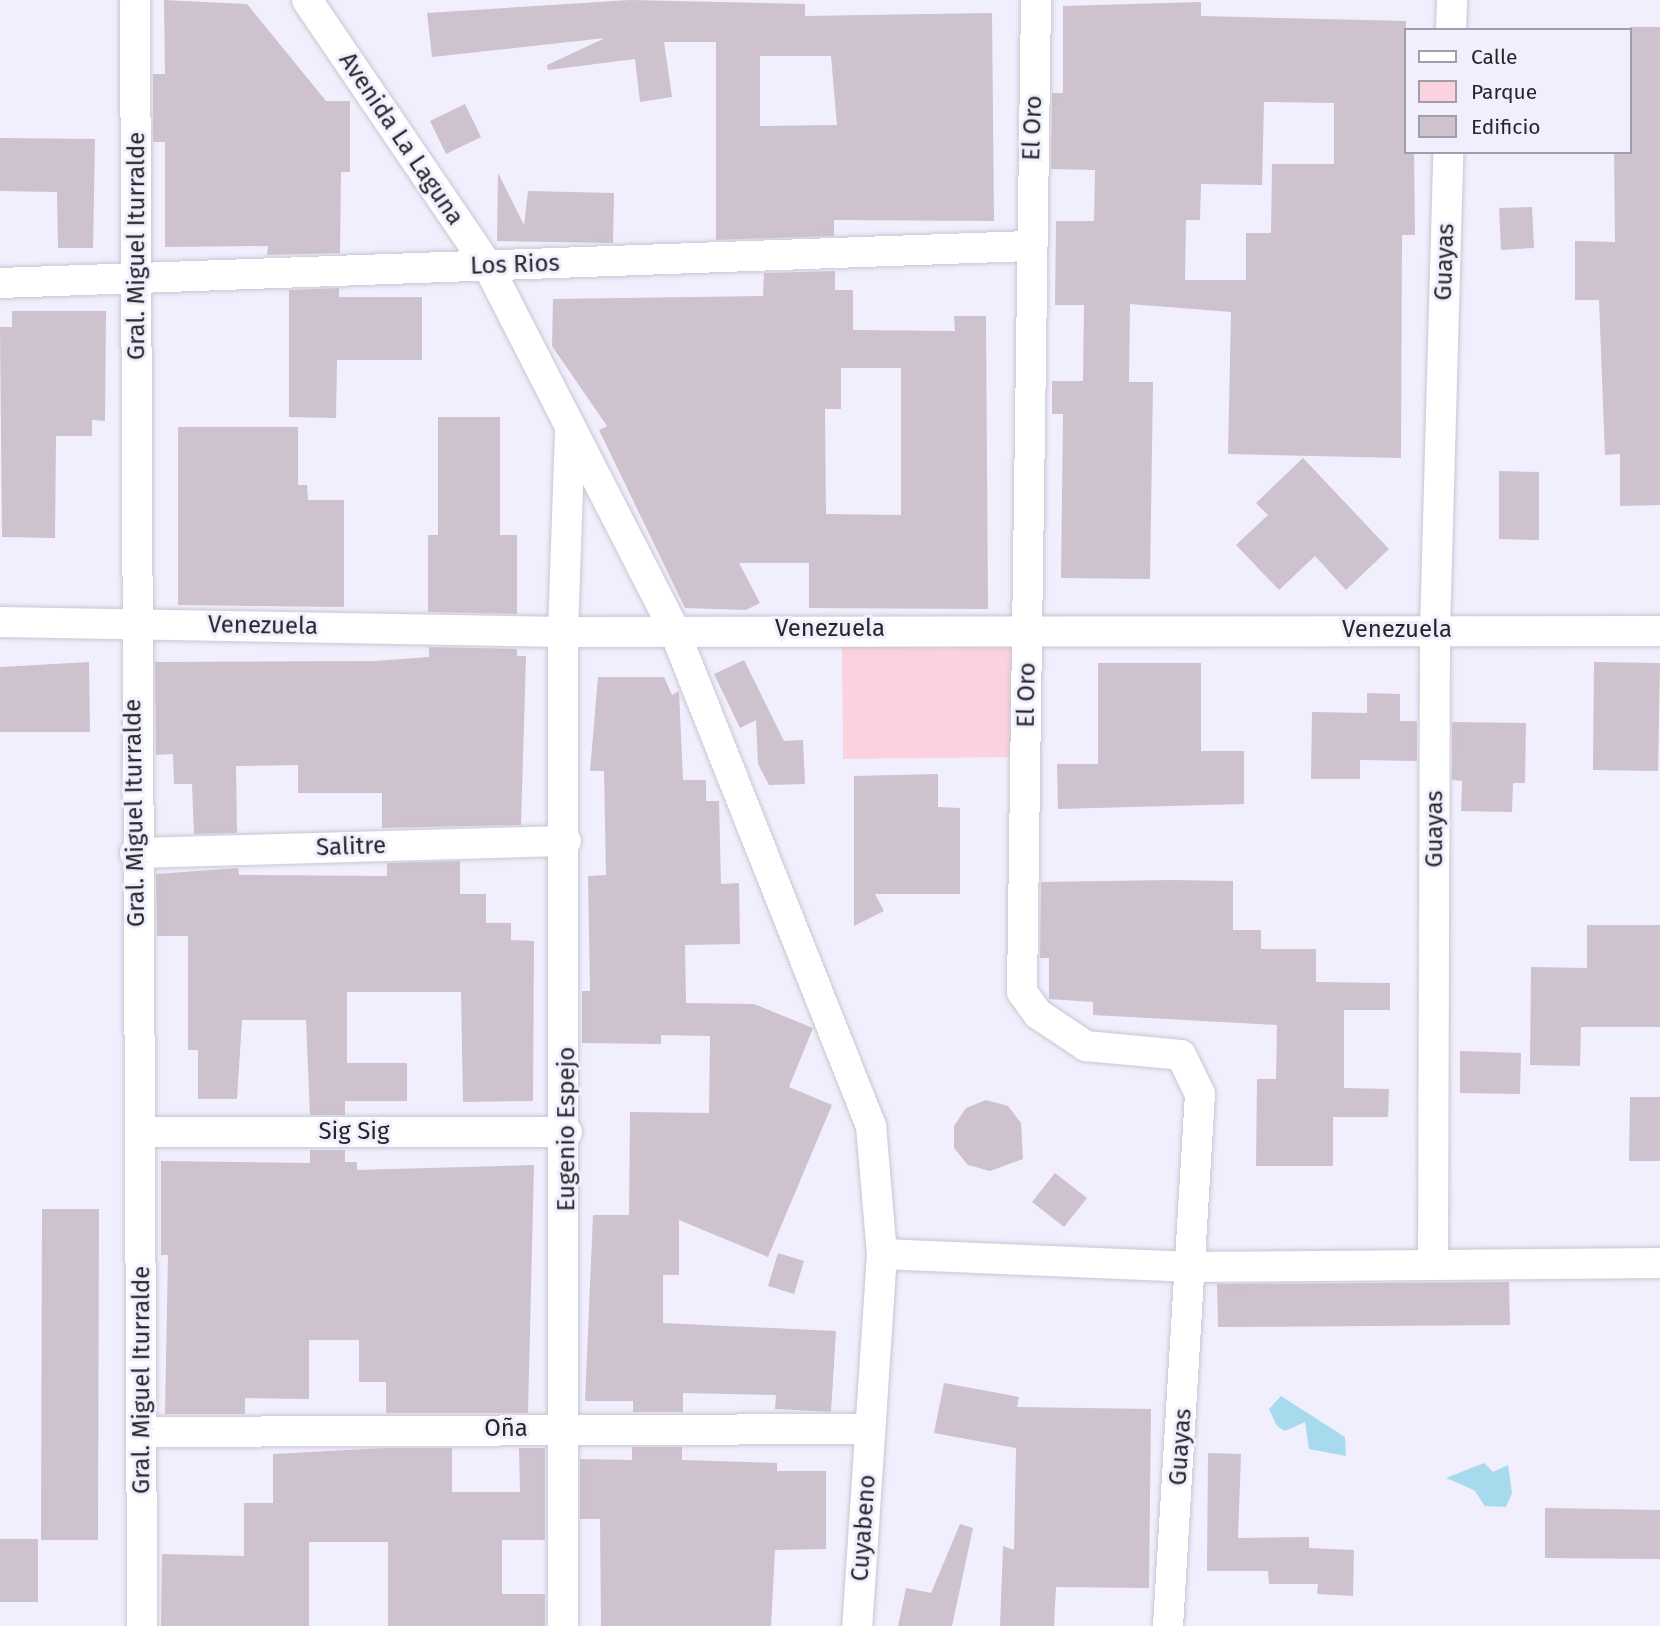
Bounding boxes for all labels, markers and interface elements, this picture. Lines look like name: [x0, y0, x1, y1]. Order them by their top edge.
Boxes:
legend: [1404, 28, 1632, 154]
text: Calle: [1471, 44, 1517, 70]
street label: Avenida La Laguna: [333, 47, 469, 231]
text: Parque: [1471, 79, 1537, 105]
street label: El Oro: [1017, 95, 1049, 161]
text: Edificio: [1471, 114, 1541, 140]
street label: Gral. Miguel Iturralde: [123, 132, 151, 360]
street label: Guayas: [1429, 223, 1461, 301]
street label: Los Rios: [470, 249, 560, 281]
street label: Venezuela: [208, 611, 318, 641]
street label: Venezuela: [775, 615, 885, 643]
street label: Venezuela: [1342, 616, 1452, 644]
street label: El Oro: [1012, 662, 1042, 728]
street label: Gral. Miguel Iturralde: [119, 699, 151, 927]
street label: Guayas: [1421, 790, 1449, 868]
street label: Salitre: [316, 831, 386, 863]
street label: Eugenio Espejo: [553, 1047, 581, 1211]
street label: Sig Sig: [318, 1118, 390, 1146]
street label: Gral. Miguel Iturralde: [128, 1266, 156, 1494]
street label: Guayas: [1164, 1407, 1198, 1487]
street label: Oña: [484, 1415, 528, 1443]
street label: Cuyabeno: [846, 1474, 882, 1582]

